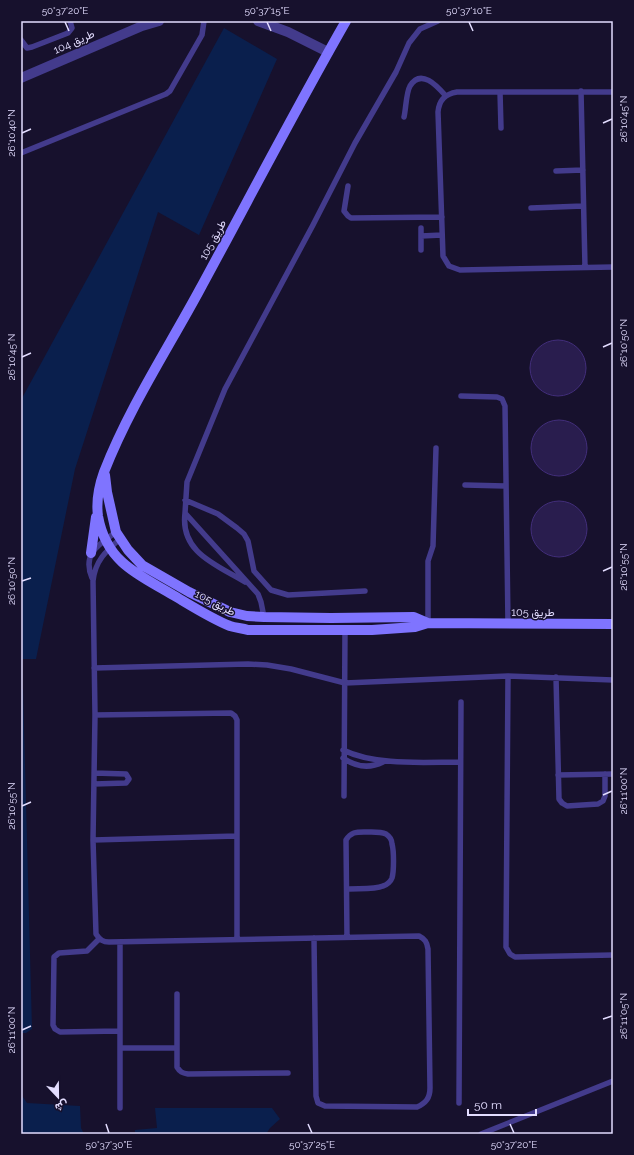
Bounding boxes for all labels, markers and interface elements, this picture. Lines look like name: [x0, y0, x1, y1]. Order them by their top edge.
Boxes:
text: 50°37'20"E: [42, 5, 88, 16]
text: 50°37'15"E: [244, 5, 290, 16]
text: 50°37'10"E: [446, 5, 492, 16]
street label: طريق 104: [51, 27, 97, 57]
text: 26°10'45"N: [618, 96, 629, 143]
text: 26°10'40"N: [6, 109, 17, 157]
street label: طريق 105: [197, 218, 229, 262]
text: 26°10'50"N: [618, 319, 629, 367]
text: 26°10'45"N: [6, 334, 17, 381]
text: 26°10'55"N: [618, 543, 629, 591]
text: 26°10'50"N: [6, 557, 17, 605]
street label: طريق 105: [193, 587, 237, 619]
street label: طريق 105: [511, 606, 555, 619]
text: 26°11'00"N: [618, 768, 629, 815]
text: 26°10'55"N: [6, 782, 17, 830]
text: 26°11'05"N: [618, 993, 629, 1039]
text: 26°11'00"N: [6, 1007, 17, 1054]
north arrow: [38, 1077, 78, 1117]
scale bar: [468, 1091, 536, 1117]
text: ش: [53, 1097, 70, 1114]
text: 50 m: [474, 1098, 502, 1112]
text: 50°37'30"E: [86, 1139, 132, 1150]
text: 50°37'25"E: [289, 1139, 335, 1150]
text: 50°37'20"E: [491, 1139, 537, 1150]

